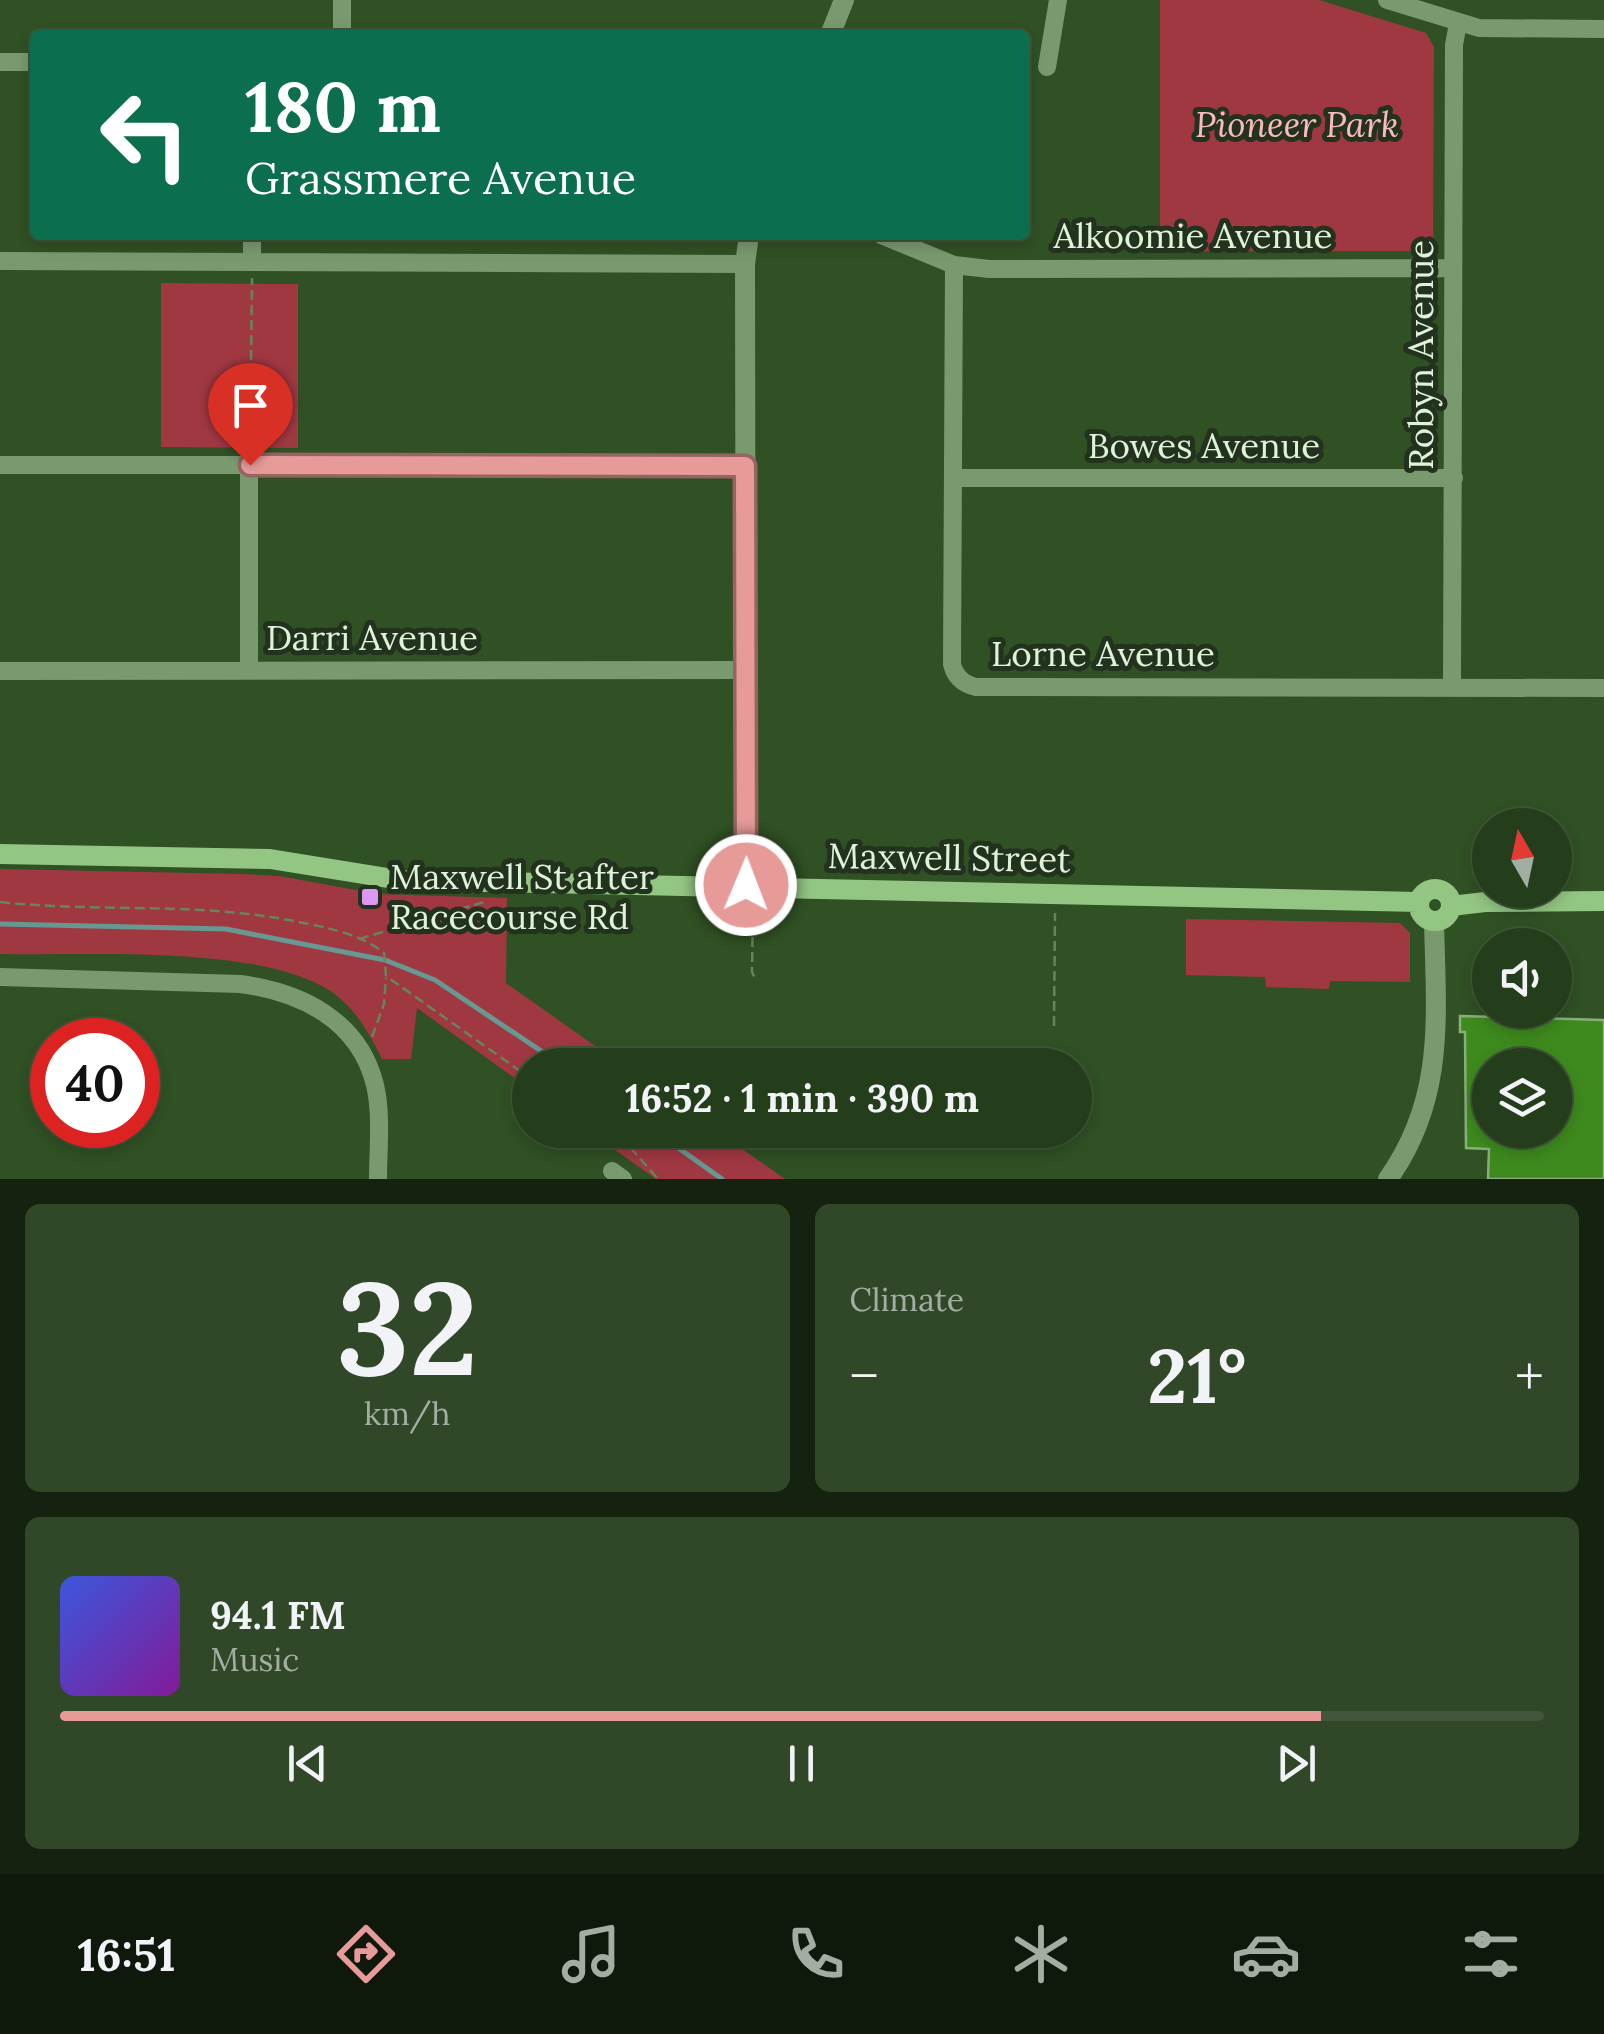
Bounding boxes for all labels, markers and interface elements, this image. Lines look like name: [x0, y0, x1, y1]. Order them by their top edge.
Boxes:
text: 180 m: [245, 62, 441, 151]
icon: left: [80, 70, 210, 200]
park label: Pioneer Park: [1195, 102, 1399, 147]
text: Grassmere Avenue: [245, 149, 636, 206]
street label: Alkoomie Avenue: [1052, 213, 1333, 258]
street label: Robyn Avenue: [1398, 240, 1443, 470]
pin: [208, 363, 293, 466]
icon: arrive: [223, 378, 278, 433]
street label: Bowes Avenue: [1088, 423, 1320, 468]
street label: Darri Avenue: [266, 615, 478, 660]
street label: Lorne Avenue: [991, 631, 1215, 676]
north arrow: [1472, 808, 1572, 908]
map controls: [1472, 808, 1572, 1148]
position arrow: [694, 833, 798, 937]
street label: Maxwell Street: [827, 833, 1071, 882]
place label: Maxwell St after Racecourse Rd: [390, 854, 654, 939]
marker: Maxwell St after Racecourse Rd: [359, 886, 381, 908]
button: sound: [1472, 928, 1572, 1028]
speed limit sign: 40: [30, 1018, 160, 1148]
button: layers: [1472, 1048, 1572, 1148]
text: 16:52 · 1 min · 390 m: [625, 1074, 979, 1122]
text: 32: [336, 1244, 478, 1411]
text: Climate: [850, 1279, 964, 1320]
text: 21°: [1147, 1328, 1246, 1424]
text: −: [850, 1341, 879, 1411]
text: +: [1515, 1341, 1544, 1411]
text: km/h: [364, 1393, 450, 1434]
text: 94.1 FM: [210, 1591, 346, 1639]
text: Music: [210, 1639, 299, 1680]
icon: previous: [280, 1736, 335, 1791]
icon: pause: [774, 1736, 829, 1791]
icon: next: [1269, 1736, 1324, 1791]
icon: directions: [331, 1919, 401, 1989]
icon: music: [556, 1919, 626, 1989]
icon: phone: [781, 1919, 851, 1989]
icon: climate: [1006, 1919, 1076, 1989]
icon: car: [1231, 1919, 1301, 1989]
icon: filters: [1456, 1919, 1526, 1989]
text: 16:51: [78, 1926, 176, 1983]

